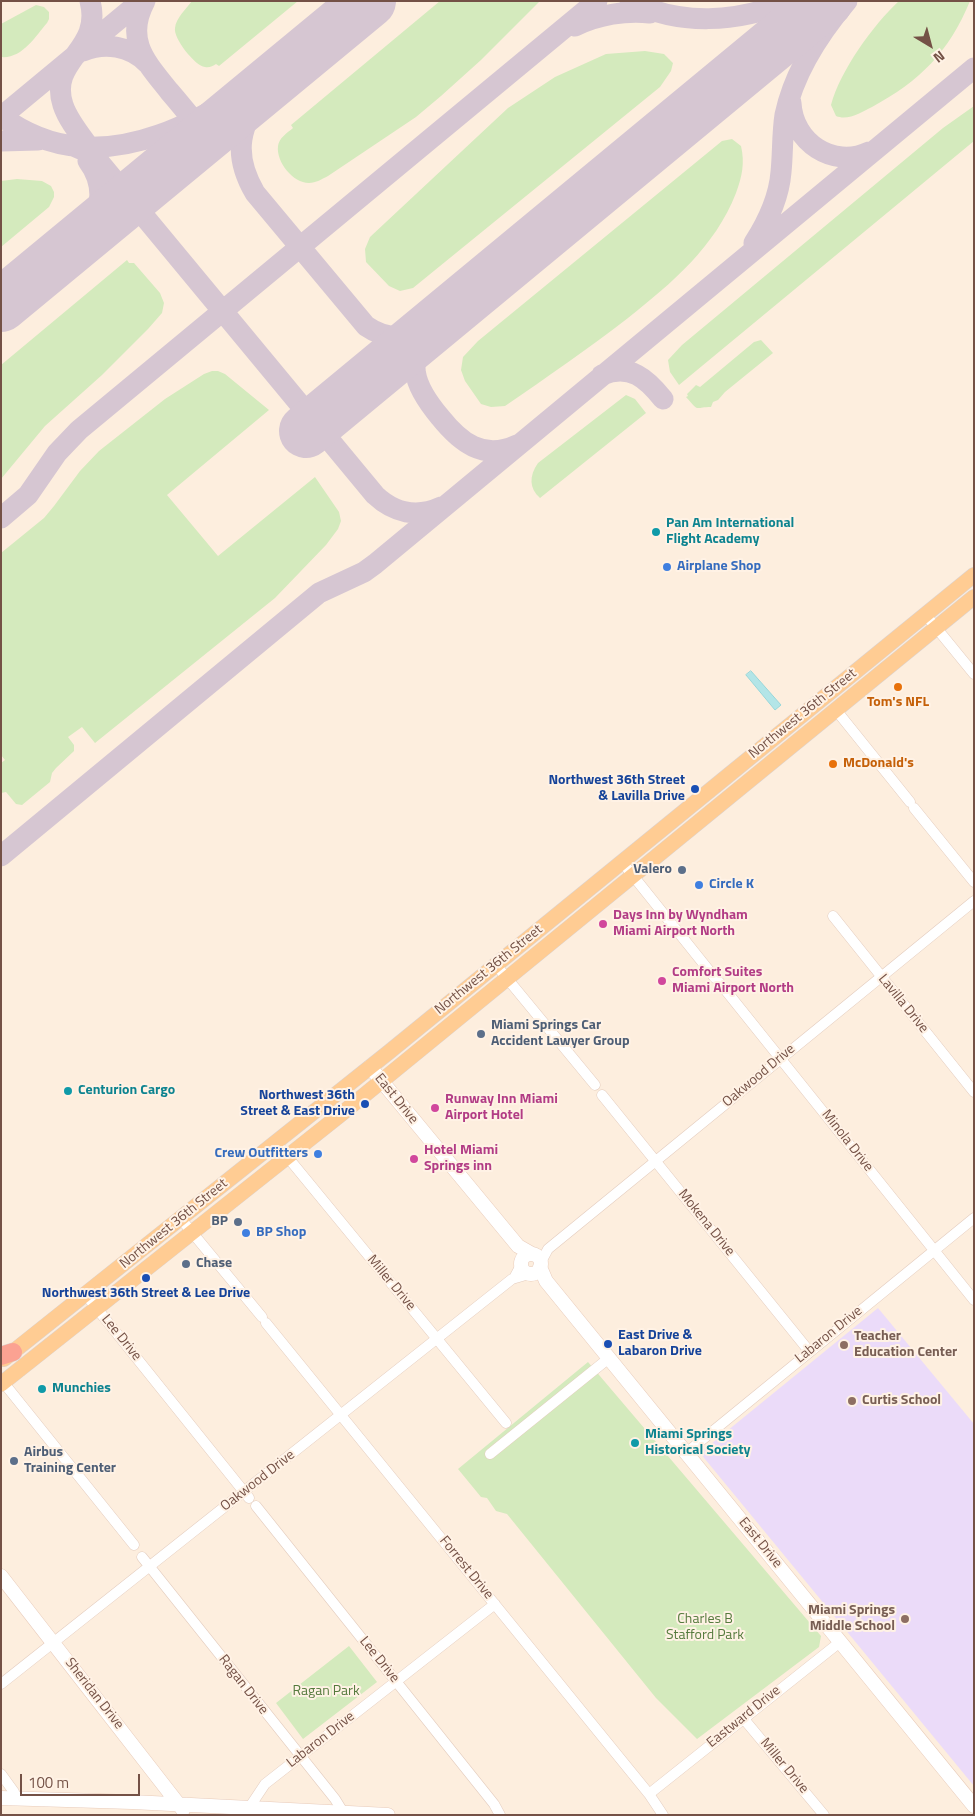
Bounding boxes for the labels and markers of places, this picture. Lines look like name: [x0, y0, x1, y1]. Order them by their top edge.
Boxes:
place label: Pan Am International Flight Academy: [666, 516, 794, 548]
marker: Pan Am International Flight Academy: [650, 526, 662, 538]
place label: Airplane Shop: [677, 559, 761, 575]
marker: Airplane Shop: [661, 561, 673, 573]
marker: Tom's NFL: [892, 681, 904, 693]
place label: Tom's NFL: [867, 695, 929, 711]
place label: McDonald's: [843, 756, 914, 772]
marker: McDonald's: [827, 758, 839, 770]
place label: Northwest 36th Street & Lavilla Drive: [548, 773, 685, 806]
marker: Northwest 36th Street & Lavilla Drive: [689, 783, 701, 795]
place label: Valero: [633, 862, 672, 878]
marker: Valero: [676, 864, 688, 876]
place label: Circle K: [709, 877, 754, 893]
marker: Circle K: [693, 879, 705, 891]
place label: Days Inn by Wyndham Miami Airport North: [613, 908, 748, 940]
marker: Days Inn by Wyndham Miami Airport North: [597, 918, 609, 930]
place label: Comfort Suites Miami Airport North: [672, 965, 794, 998]
marker: Comfort Suites Miami Airport North: [656, 975, 668, 987]
place label: Miami Springs Car Accident Lawyer Group: [491, 1018, 630, 1050]
marker: Miami Springs Car Accident Lawyer Group: [475, 1028, 487, 1040]
place label: Centurion Cargo: [78, 1083, 175, 1099]
marker: Centurion Cargo: [62, 1085, 74, 1097]
place label: Northwest 36th Street & East Drive: [240, 1088, 355, 1120]
place label: Runway Inn Miami Airport Hotel: [445, 1092, 558, 1124]
marker: Northwest 36th Street & East Drive: [359, 1098, 371, 1110]
marker: Runway Inn Miami Airport Hotel: [429, 1102, 441, 1114]
place label: Hotel Miami Springs inn: [424, 1143, 498, 1176]
place label: Crew Outfitters: [214, 1146, 308, 1162]
marker: Crew Outfitters: [312, 1148, 324, 1160]
marker: Hotel Miami Springs inn: [408, 1153, 420, 1165]
place label: BP: [211, 1214, 228, 1230]
marker: BP: [232, 1216, 244, 1228]
place label: BP Shop: [256, 1225, 306, 1241]
marker: BP Shop: [240, 1227, 252, 1239]
place label: Chase: [196, 1256, 232, 1272]
marker: Chase: [180, 1258, 192, 1270]
marker: Northwest 36th Street & Lee Drive: [140, 1272, 152, 1284]
place label: Northwest 36th Street & Lee Drive: [42, 1286, 250, 1302]
place label: East Drive & Labaron Drive: [618, 1328, 702, 1360]
place label: Teacher Education Center: [854, 1329, 957, 1361]
marker: East Drive & Labaron Drive: [602, 1338, 614, 1350]
marker: Teacher Education Center: [838, 1339, 850, 1351]
place label: Munchies: [52, 1381, 111, 1397]
marker: Munchies: [36, 1383, 48, 1395]
place label: Curtis School: [862, 1393, 941, 1409]
marker: Curtis School: [846, 1395, 858, 1407]
place label: Miami Springs Historical Society: [645, 1427, 750, 1460]
marker: Miami Springs Historical Society: [629, 1437, 641, 1449]
place label: Airbus Training Center: [24, 1445, 116, 1478]
marker: Airbus Training Center: [8, 1455, 20, 1467]
place label: Miami Springs Middle School: [808, 1603, 895, 1635]
marker: Miami Springs Middle School: [899, 1613, 911, 1625]

